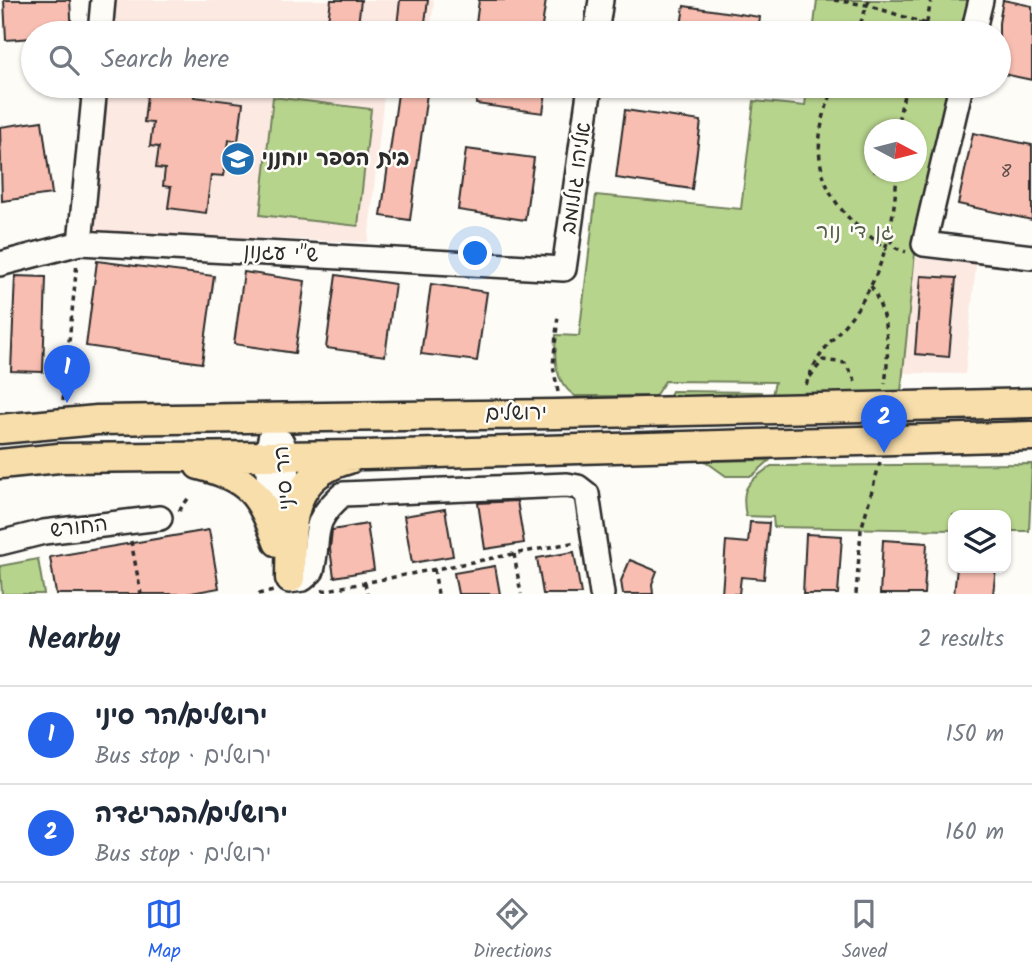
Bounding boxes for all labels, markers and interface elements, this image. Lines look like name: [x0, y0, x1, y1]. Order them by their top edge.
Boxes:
search box: [21, 21, 1011, 98]
text: Search here: [101, 39, 229, 81]
icon: search: [45, 41, 83, 79]
north arrow: [864, 119, 927, 182]
street label: אליהו גולומב: [553, 120, 601, 236]
school or university icon: בית הספר יוחנני: [219, 140, 257, 178]
place label: בית הספר יוחנני: [262, 143, 409, 176]
house number: 8: [1001, 158, 1012, 187]
park label: גן די נור: [816, 216, 894, 249]
street label: ש"י עגנון: [243, 236, 319, 272]
your location: [458, 236, 492, 270]
pin: 1: [44, 345, 90, 403]
pin: 2: [861, 395, 907, 453]
street label: ירושלים: [485, 397, 547, 431]
street label: הר סיני: [266, 444, 304, 512]
street label: החורש: [48, 508, 110, 548]
map controls: [948, 510, 1011, 573]
button: layers: [948, 510, 1011, 573]
text: Nearby: [28, 616, 120, 664]
text: 2 results: [918, 622, 1004, 658]
text: ירושלים/הר סיני: [95, 696, 267, 738]
text: 1: [48, 717, 54, 753]
text: 150 m: [945, 717, 1004, 753]
text: Bus stop · ירושלים: [95, 739, 271, 775]
text: ירושלים/הבריגדה: [95, 794, 288, 836]
text: 2: [44, 815, 58, 851]
text: 160 m: [945, 815, 1004, 851]
text: Bus stop · ירושלים: [95, 837, 271, 873]
tab: Map: [145, 895, 183, 967]
tab: Directions: [473, 895, 552, 967]
tab: Saved: [842, 895, 887, 967]

